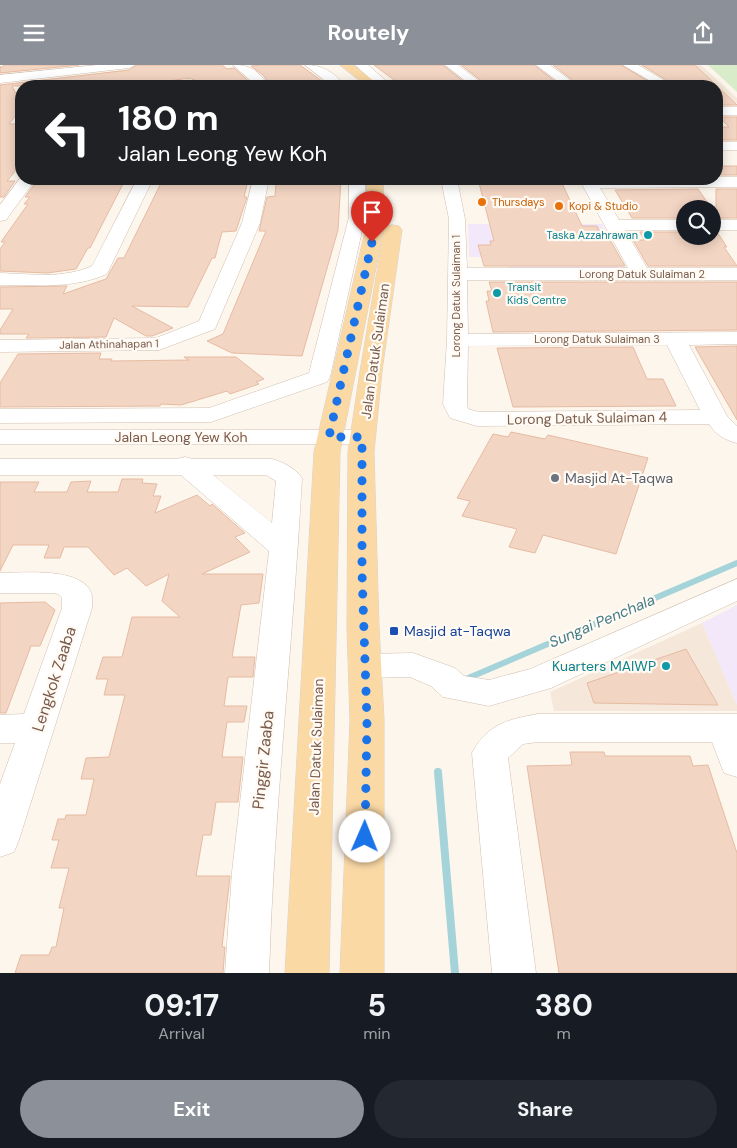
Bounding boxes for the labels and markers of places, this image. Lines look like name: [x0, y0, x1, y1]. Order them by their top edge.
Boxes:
pin: [351, 191, 393, 242]
place label: Thursdays: [492, 195, 544, 209]
marker: Thursdays: [476, 196, 488, 208]
place label: Kopi & Studio: [569, 199, 638, 213]
marker: Kopi & Studio: [553, 200, 565, 212]
place label: Taska Azzahrawan: [547, 228, 638, 242]
marker: Taska Azzahrawan: [642, 229, 654, 241]
place label: Transit Kids Centre: [507, 280, 566, 307]
marker: Transit Kids Centre: [491, 287, 503, 299]
place label: Masjid At-Taqwa: [565, 469, 673, 487]
marker: Masjid At-Taqwa: [549, 472, 561, 484]
place label: Masjid at-Taqwa: [404, 622, 511, 640]
marker: Masjid at-Taqwa: [388, 625, 400, 637]
place label: Kuarters MAIWP: [552, 657, 656, 675]
marker: Kuarters MAIWP: [660, 660, 672, 672]

